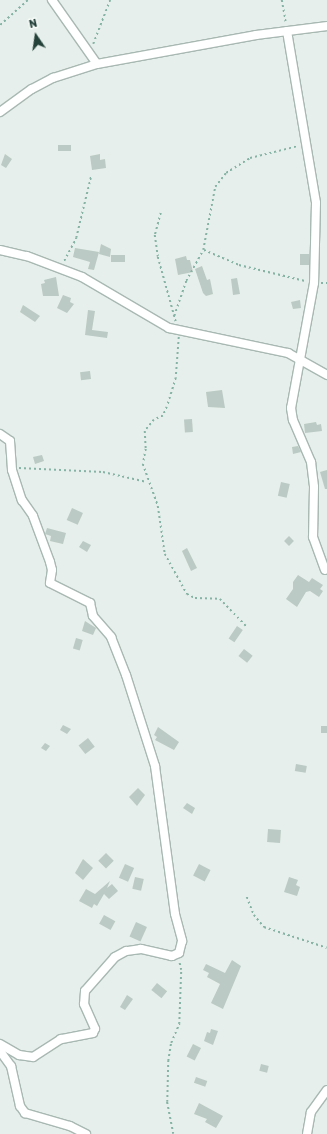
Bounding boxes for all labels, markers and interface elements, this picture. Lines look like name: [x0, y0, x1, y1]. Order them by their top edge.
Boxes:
north arrow: [16, 16, 56, 56]
text: N: [28, 17, 39, 31]

